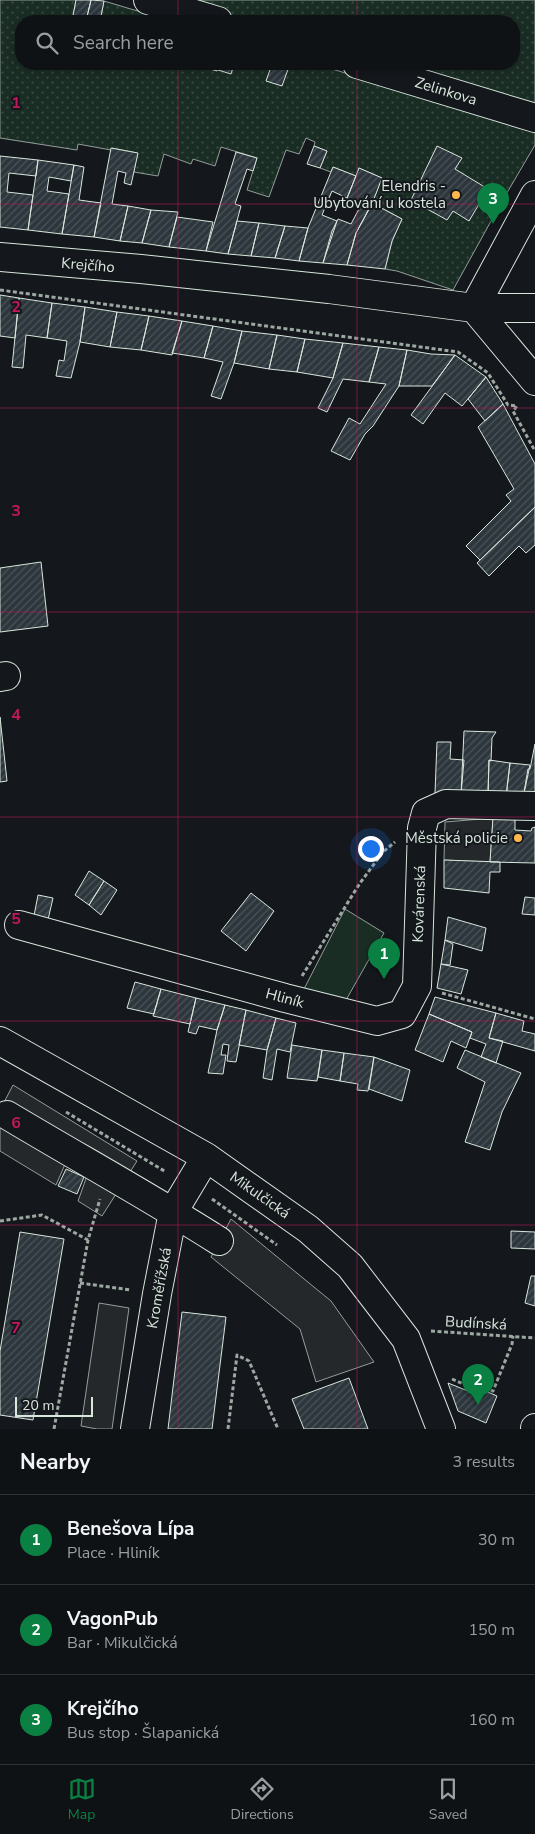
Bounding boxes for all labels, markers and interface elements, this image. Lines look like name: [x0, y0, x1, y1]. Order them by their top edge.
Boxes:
search box: [15, 15, 520, 70]
icon: search: [33, 29, 61, 57]
text: Search here: [73, 30, 174, 56]
street label: Zelinkova: [412, 72, 480, 110]
text: 1: [11, 92, 21, 114]
place label: Elendris - Ubytování u kostela: [313, 176, 446, 213]
pin: 3: [477, 183, 509, 224]
marker: Elendris - Ubytování u kostela: [450, 189, 462, 201]
street label: Krejčího: [60, 253, 116, 277]
text: 2: [11, 296, 21, 318]
text: 3: [11, 500, 21, 522]
text: 4: [11, 704, 21, 726]
place label: Městská policie: [405, 828, 508, 848]
marker: Městská policie: [512, 832, 524, 844]
your location: [358, 836, 384, 862]
street label: Kovárenská: [408, 865, 430, 943]
text: 5: [11, 908, 21, 930]
pin: 1: [368, 938, 400, 979]
street label: Hliník: [264, 983, 307, 1013]
text: 6: [11, 1112, 21, 1134]
street label: Mikulčická: [226, 1167, 294, 1223]
street label: Kroměřížská: [142, 1246, 176, 1330]
street label: Budínská: [445, 1311, 507, 1335]
text: 7: [11, 1317, 21, 1339]
pin: 2: [462, 1364, 494, 1405]
scale bar: [15, 1394, 92, 1417]
text: 20 m: [22, 1396, 54, 1415]
text: Nearby: [20, 1448, 90, 1476]
text: 3 results: [453, 1451, 515, 1473]
text: Benešova Lípa: [67, 1516, 194, 1542]
text: 1: [31, 1529, 41, 1551]
text: 30 m: [478, 1529, 515, 1551]
text: Place · Hliník: [67, 1542, 160, 1564]
text: VagonPub: [67, 1606, 158, 1632]
text: 2: [31, 1619, 41, 1641]
text: 150 m: [468, 1619, 515, 1641]
text: Bar · Mikulčická: [67, 1632, 178, 1654]
text: Krejčího: [67, 1696, 139, 1722]
text: 3: [31, 1709, 41, 1731]
text: 160 m: [468, 1709, 515, 1731]
text: Bus stop · Šlapanická: [67, 1722, 219, 1744]
tab: Map: [68, 1775, 96, 1824]
tab: Directions: [231, 1775, 294, 1824]
tab: Saved: [429, 1775, 467, 1824]

